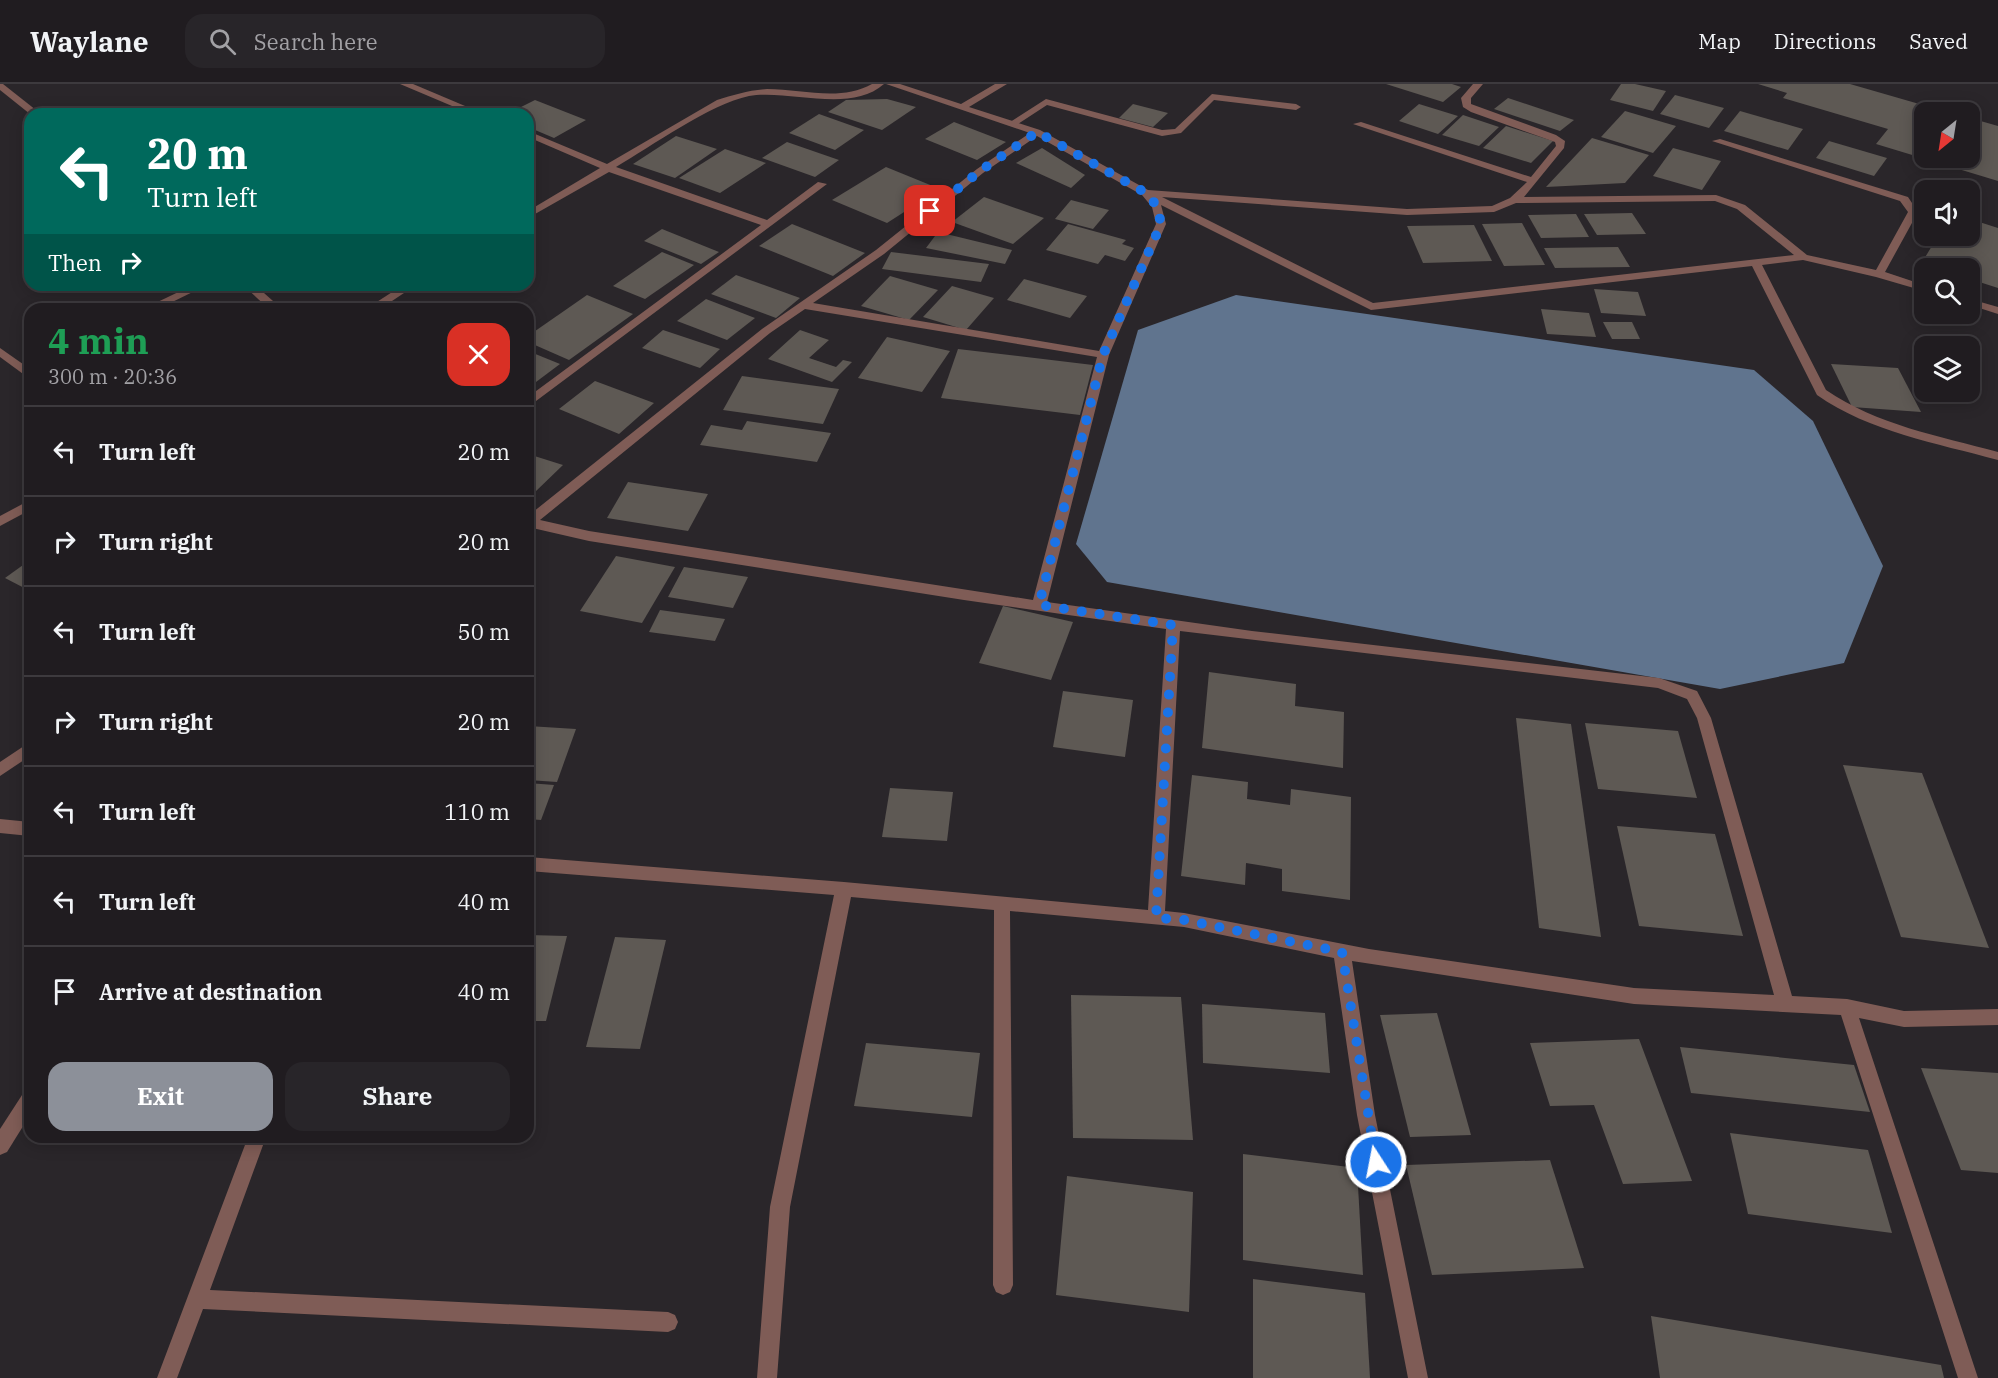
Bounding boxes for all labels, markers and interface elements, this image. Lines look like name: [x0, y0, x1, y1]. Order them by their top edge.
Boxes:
search box: [185, 14, 605, 68]
text: Waylane: [30, 23, 149, 60]
icon: search: [206, 25, 239, 58]
text: Search here: [254, 27, 378, 56]
text: Map: [1698, 27, 1741, 55]
text: Directions: [1774, 27, 1876, 55]
text: Saved: [1909, 27, 1968, 55]
north arrow: [1914, 102, 1980, 168]
map controls: [1914, 102, 1980, 402]
text: 20 m: [147, 126, 248, 181]
icon: left: [48, 132, 126, 210]
text: Turn left: [147, 179, 258, 214]
button: sound: [1914, 180, 1980, 246]
pin: [904, 185, 955, 236]
icon: arrive: [913, 194, 946, 227]
icon: right: [114, 246, 147, 279]
text: Then: [48, 248, 102, 277]
button: search: [1914, 258, 1980, 324]
text: 4 min: [48, 317, 149, 364]
button: close: [447, 323, 510, 386]
button: layers: [1914, 336, 1980, 402]
text: 300 m · 20:36: [48, 363, 177, 390]
icon: left: [48, 435, 81, 468]
text: Turn left: [99, 437, 195, 466]
text: 20 m: [458, 437, 510, 466]
icon: right: [48, 525, 81, 558]
text: Turn right: [99, 527, 213, 556]
text: 20 m: [458, 527, 510, 556]
icon: left: [48, 615, 81, 648]
text: Turn left: [99, 617, 195, 646]
text: 50 m: [458, 617, 510, 646]
icon: right: [48, 705, 81, 738]
text: Turn right: [99, 707, 213, 736]
text: 20 m: [458, 707, 510, 736]
icon: left: [48, 795, 81, 828]
text: Turn left: [99, 797, 195, 826]
text: 110 m: [444, 797, 510, 826]
icon: left: [48, 885, 81, 918]
text: Turn left: [99, 887, 195, 916]
text: 40 m: [458, 887, 510, 916]
icon: arrive: [48, 975, 81, 1008]
text: Arrive at destination: [99, 977, 322, 1006]
text: 40 m: [458, 977, 510, 1006]
button: Exit: [48, 1062, 273, 1131]
button: Share: [285, 1062, 510, 1131]
position arrow: [1344, 1130, 1408, 1194]

